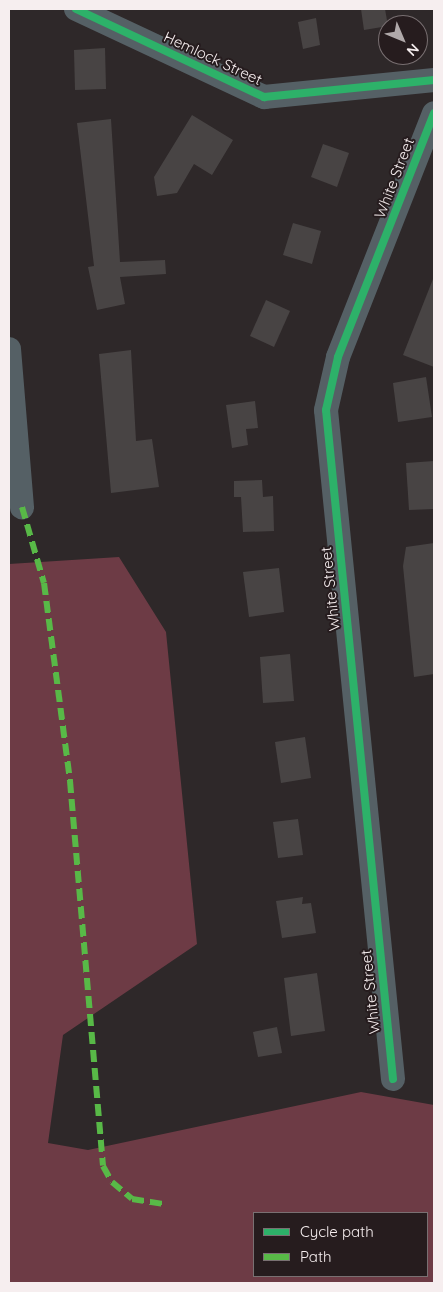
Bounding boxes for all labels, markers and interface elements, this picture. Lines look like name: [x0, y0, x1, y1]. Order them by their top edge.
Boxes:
north arrow: [378, 15, 428, 65]
street label: Hemlock Street: [161, 27, 265, 89]
text: N: [403, 40, 423, 60]
street label: White Street: [370, 135, 418, 221]
street label: White Street: [317, 546, 343, 632]
street label: White Street: [357, 949, 383, 1035]
legend: [253, 1212, 428, 1277]
text: Cycle path: [300, 1222, 374, 1241]
text: Path: [300, 1247, 332, 1266]

